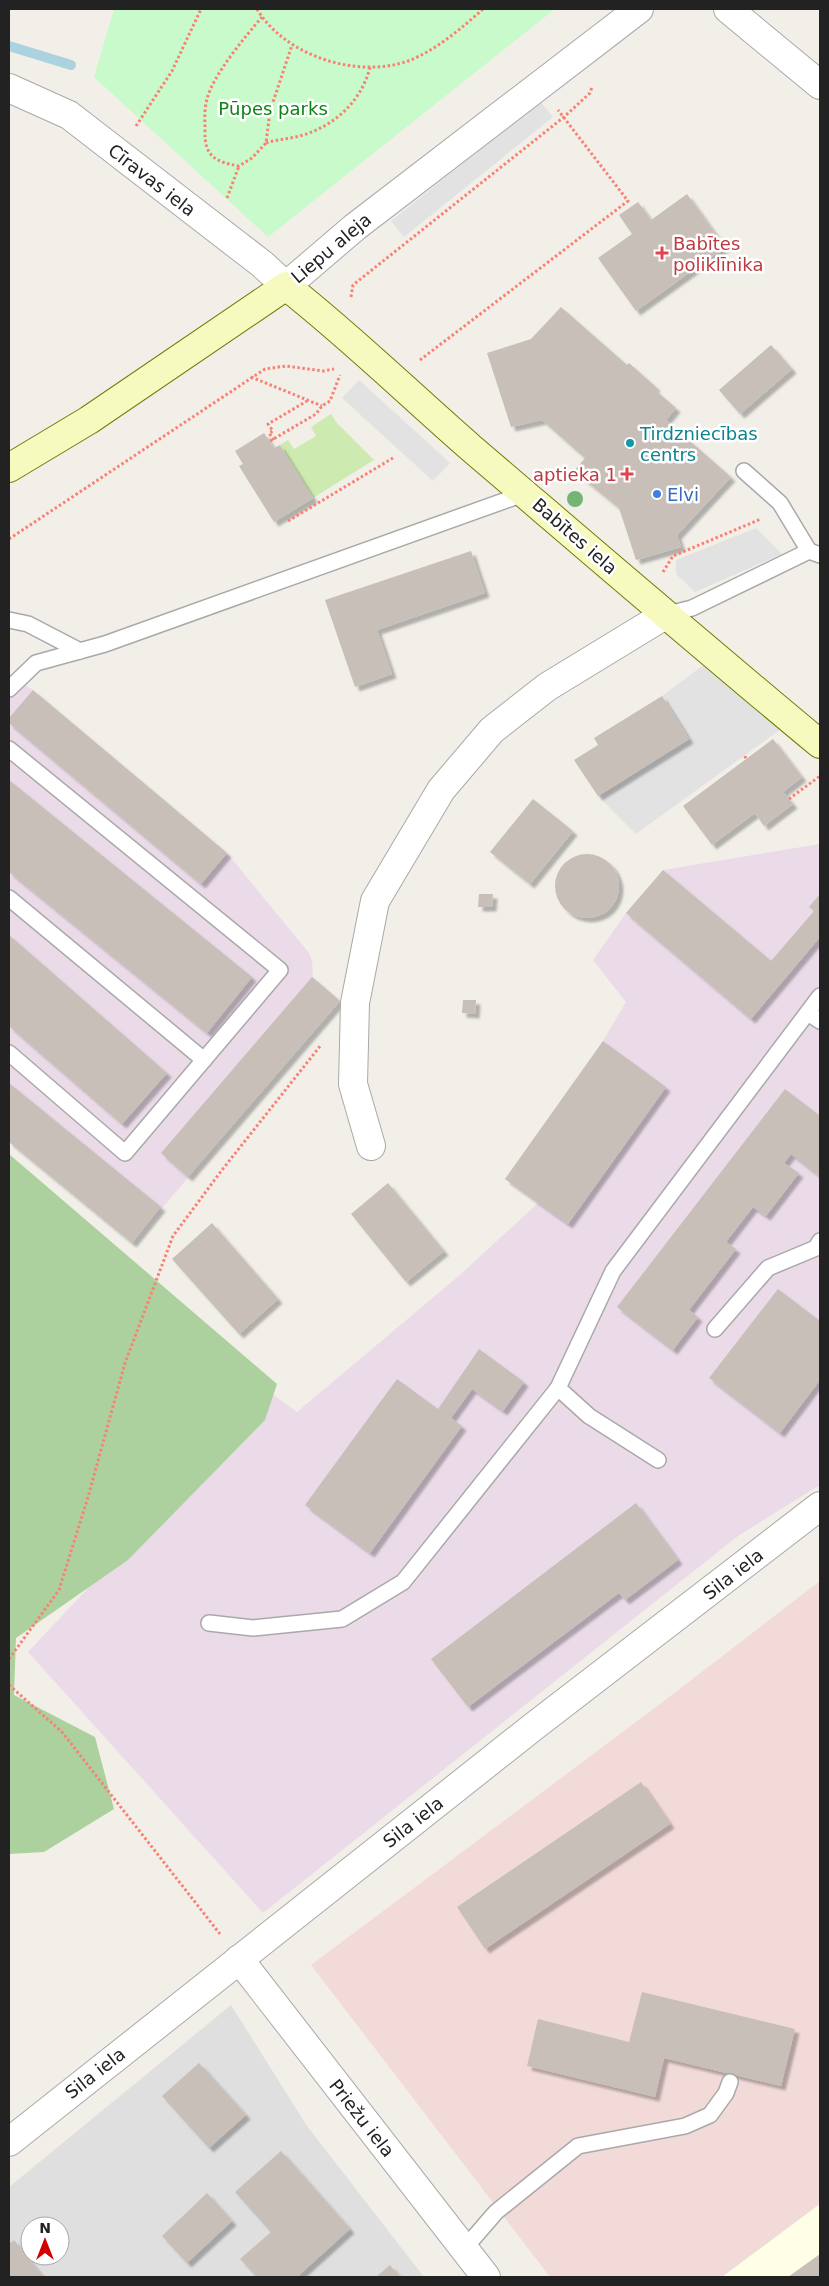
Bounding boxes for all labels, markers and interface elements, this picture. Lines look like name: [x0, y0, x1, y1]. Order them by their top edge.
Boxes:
park label: Pūpes parks: [218, 98, 328, 119]
street label: Cīravas iela: [104, 139, 200, 221]
street label: Liepu aleja: [287, 209, 375, 287]
place label: Babītes poliklīnika: [673, 233, 763, 275]
marker: Babītes poliklīnika: [655, 246, 669, 260]
place label: Tirdzniecības centrs: [639, 423, 758, 465]
marker: Tirdzniecības centrs: [624, 437, 636, 449]
place label: aptieka 1: [533, 464, 617, 485]
marker: aptieka 1: [621, 468, 633, 480]
place label: Elvi: [667, 484, 699, 505]
marker: Elvi: [651, 488, 663, 500]
street label: Babītes iela: [528, 494, 622, 578]
street label: Sila iela: [699, 1544, 767, 1604]
street label: Sila iela: [379, 1792, 447, 1852]
street label: Sila iela: [61, 2043, 129, 2103]
street label: Priežu iela: [325, 2075, 399, 2161]
north arrow: [20, 2216, 70, 2266]
text: N: [39, 2220, 51, 2236]

